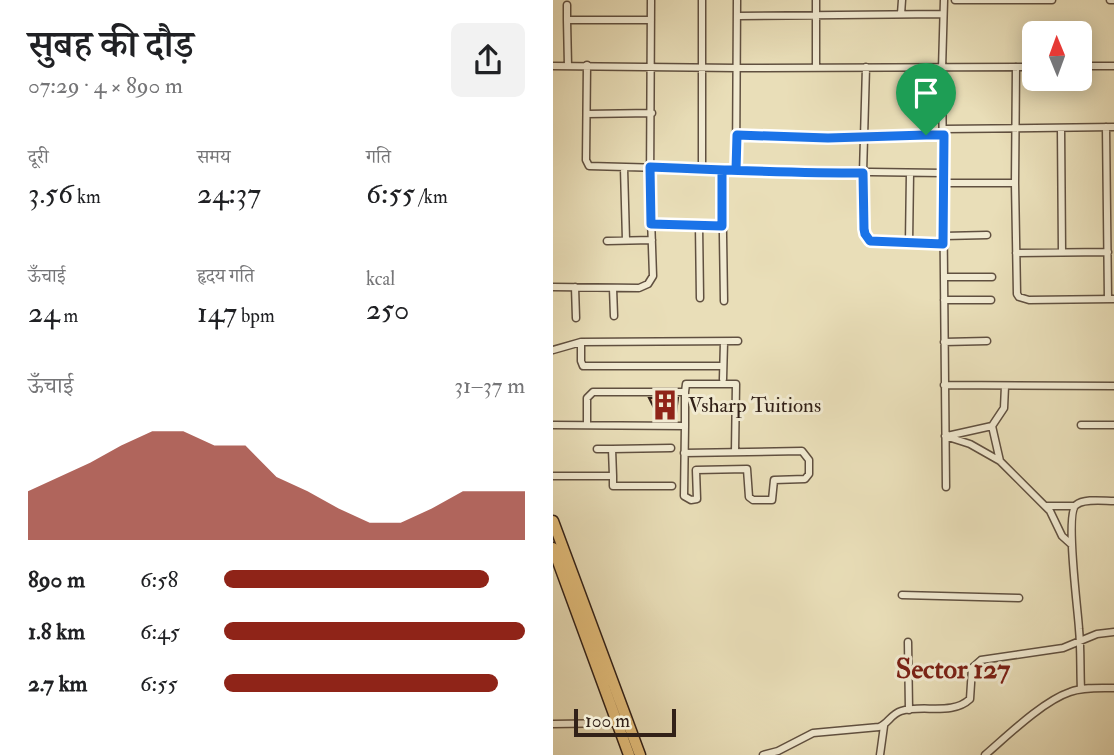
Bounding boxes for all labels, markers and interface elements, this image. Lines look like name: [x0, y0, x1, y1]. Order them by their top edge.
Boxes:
text: सुबह की दौड़: [28, 21, 194, 69]
north arrow: [1022, 21, 1092, 91]
map controls: [1022, 21, 1092, 91]
button: share: [451, 23, 525, 97]
pin: [896, 63, 956, 135]
text: 07:29 · 4 × 890 m: [28, 71, 183, 100]
icon: arrive: [907, 74, 945, 112]
text: दूरी: [28, 145, 49, 169]
text: समय: [197, 145, 230, 169]
text: गति: [366, 145, 391, 169]
text: 3.56: [28, 175, 73, 212]
text: 24:37: [197, 175, 261, 212]
text: 6:55: [366, 175, 415, 212]
text: km: [73, 185, 101, 209]
text: /km: [415, 185, 448, 209]
text: ऊँचाई: [28, 264, 65, 288]
text: हृदय गति: [197, 264, 254, 288]
text: kcal: [366, 267, 395, 291]
text: 250: [366, 291, 409, 328]
text: 24: [28, 294, 59, 331]
text: 147: [197, 294, 237, 331]
text: m: [59, 304, 78, 328]
text: bpm: [237, 304, 275, 328]
text: ऊँचाई: [28, 371, 73, 400]
text: 31–37 m: [454, 371, 525, 400]
building icon: Vsharp Tuitions: [648, 388, 682, 422]
place label: Vsharp Tuitions: [688, 392, 821, 419]
text: 890 m: [28, 565, 85, 594]
text: 6:58: [140, 565, 178, 594]
text: 1.8 km: [28, 617, 85, 646]
text: 6:45: [140, 617, 180, 646]
district label: Sector 127: [896, 652, 1010, 687]
text: 2.7 km: [28, 669, 87, 698]
text: 6:55: [140, 669, 178, 698]
scale bar: [574, 706, 675, 738]
text: 100 m: [585, 709, 630, 733]

